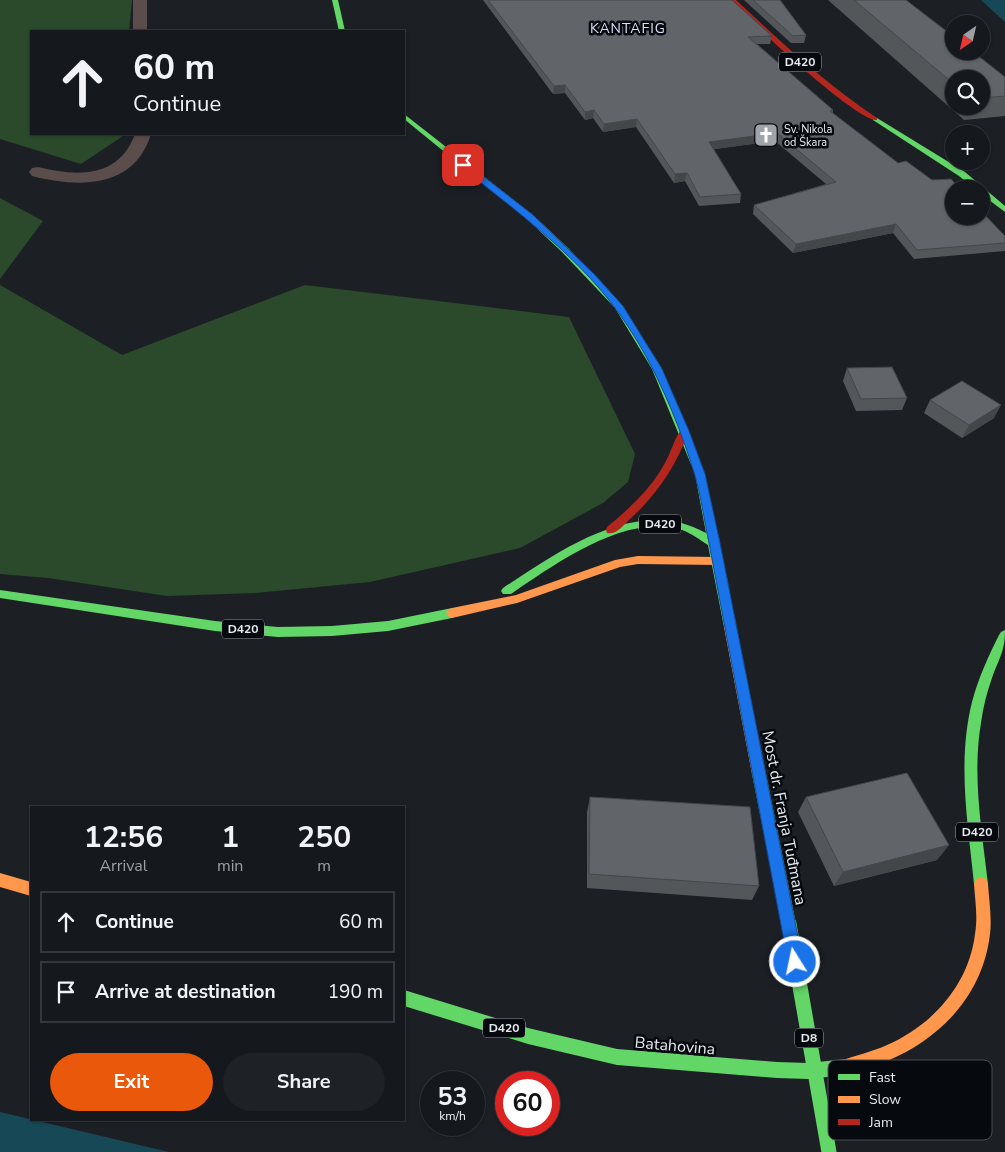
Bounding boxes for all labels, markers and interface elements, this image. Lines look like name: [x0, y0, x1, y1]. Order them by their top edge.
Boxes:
north arrow: [945, 15, 990, 60]
map controls: [945, 15, 990, 225]
district label: KANTAFIG: [590, 19, 666, 38]
text: 60 m: [133, 44, 215, 91]
icon: ahead: [50, 50, 115, 115]
road number: D420: [779, 52, 821, 72]
button: search: [945, 70, 990, 115]
text: Continue: [133, 89, 221, 119]
church icon: Sv. Nikola od Škara: [753, 122, 779, 148]
place label: Sv. Nikola od Škara: [784, 122, 833, 150]
button: +: [945, 125, 990, 170]
pin: [442, 144, 484, 186]
icon: arrive: [449, 151, 477, 179]
button: −: [945, 180, 990, 225]
road number: D420: [639, 514, 681, 534]
road number: D420: [222, 620, 264, 638]
street label: Most dr. Franja Tuđmana: [756, 729, 812, 907]
text: 12:56: [84, 817, 163, 858]
text: 1: [221, 817, 239, 858]
text: 250: [297, 817, 351, 858]
road number: D420: [956, 822, 998, 842]
text: Arrival: [99, 855, 148, 877]
text: min: [217, 855, 243, 877]
text: m: [317, 855, 331, 877]
icon: ahead: [52, 908, 80, 936]
text: Continue: [95, 909, 174, 935]
text: 60 m: [339, 909, 383, 935]
position arrow: [768, 935, 820, 987]
icon: arrive: [52, 978, 80, 1006]
text: Arrive at destination: [95, 979, 276, 1005]
text: 190 m: [328, 979, 383, 1005]
road number: D420: [483, 1018, 525, 1038]
road number: D8: [795, 1028, 823, 1048]
street label: Batahovina: [634, 1032, 716, 1060]
button: Exit: [50, 1053, 213, 1111]
button: Share: [223, 1053, 385, 1111]
legend: [828, 1060, 992, 1140]
text: Fast: [869, 1068, 895, 1087]
speed limit sign: 60: [495, 1071, 560, 1136]
text: 53: [437, 1080, 468, 1114]
text: Slow: [869, 1090, 901, 1109]
text: km/h: [439, 1108, 466, 1124]
text: Jam: [868, 1113, 893, 1132]

